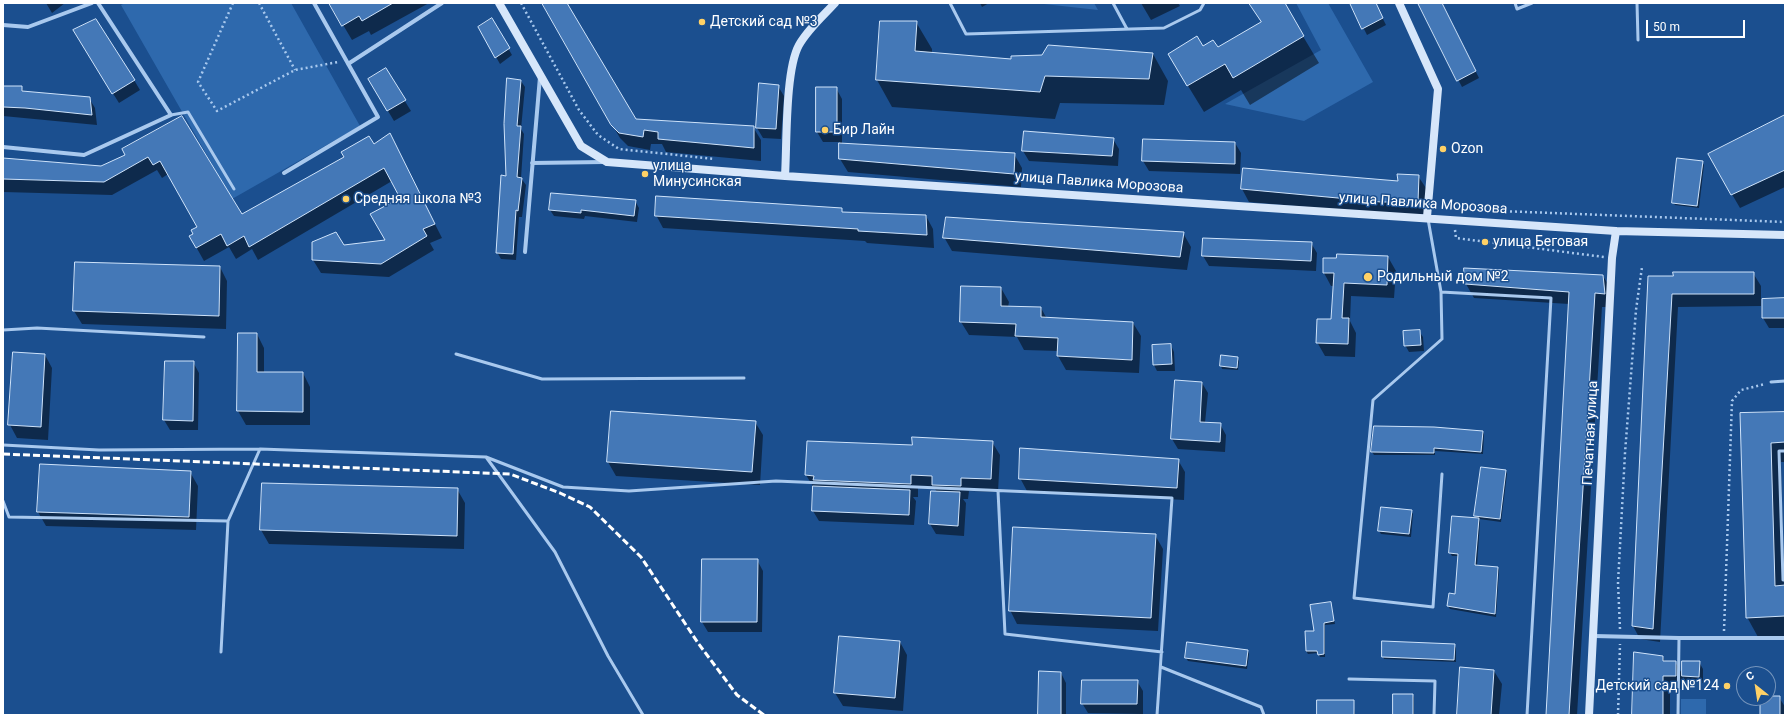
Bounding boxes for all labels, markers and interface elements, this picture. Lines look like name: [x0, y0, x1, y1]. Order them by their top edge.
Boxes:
scale bar: [1648, 12, 1747, 38]
place label: Детский сад №3: [710, 14, 818, 30]
marker: Детский сад №3: [697, 17, 707, 27]
text: 50 m: [1653, 20, 1680, 34]
place label: Бир Лайн: [833, 122, 895, 138]
marker: Бир Лайн: [820, 125, 830, 135]
place label: Ozon: [1451, 141, 1483, 157]
marker: Ozon: [1438, 144, 1448, 154]
place label: улица Минусинская: [653, 158, 742, 190]
marker: улица Минусинская: [640, 169, 650, 179]
street label: улица Павлика Морозова: [1014, 169, 1184, 197]
street label: улица Павлика Морозова: [1338, 190, 1508, 218]
place label: Средняя школа №3: [354, 191, 482, 207]
marker: Средняя школа №3: [341, 194, 351, 204]
place label: улица Беговая: [1493, 234, 1588, 250]
marker: улица Беговая: [1480, 237, 1490, 247]
place label: Родильный дом №2: [1377, 269, 1509, 285]
marker: Родильный дом №2: [1362, 271, 1374, 283]
street label: Печатная улица: [1580, 380, 1602, 486]
north arrow: [1736, 666, 1776, 706]
text: С: [1744, 669, 1757, 683]
place label: Детский сад №124: [1596, 678, 1719, 694]
marker: Детский сад №124: [1722, 681, 1732, 691]

